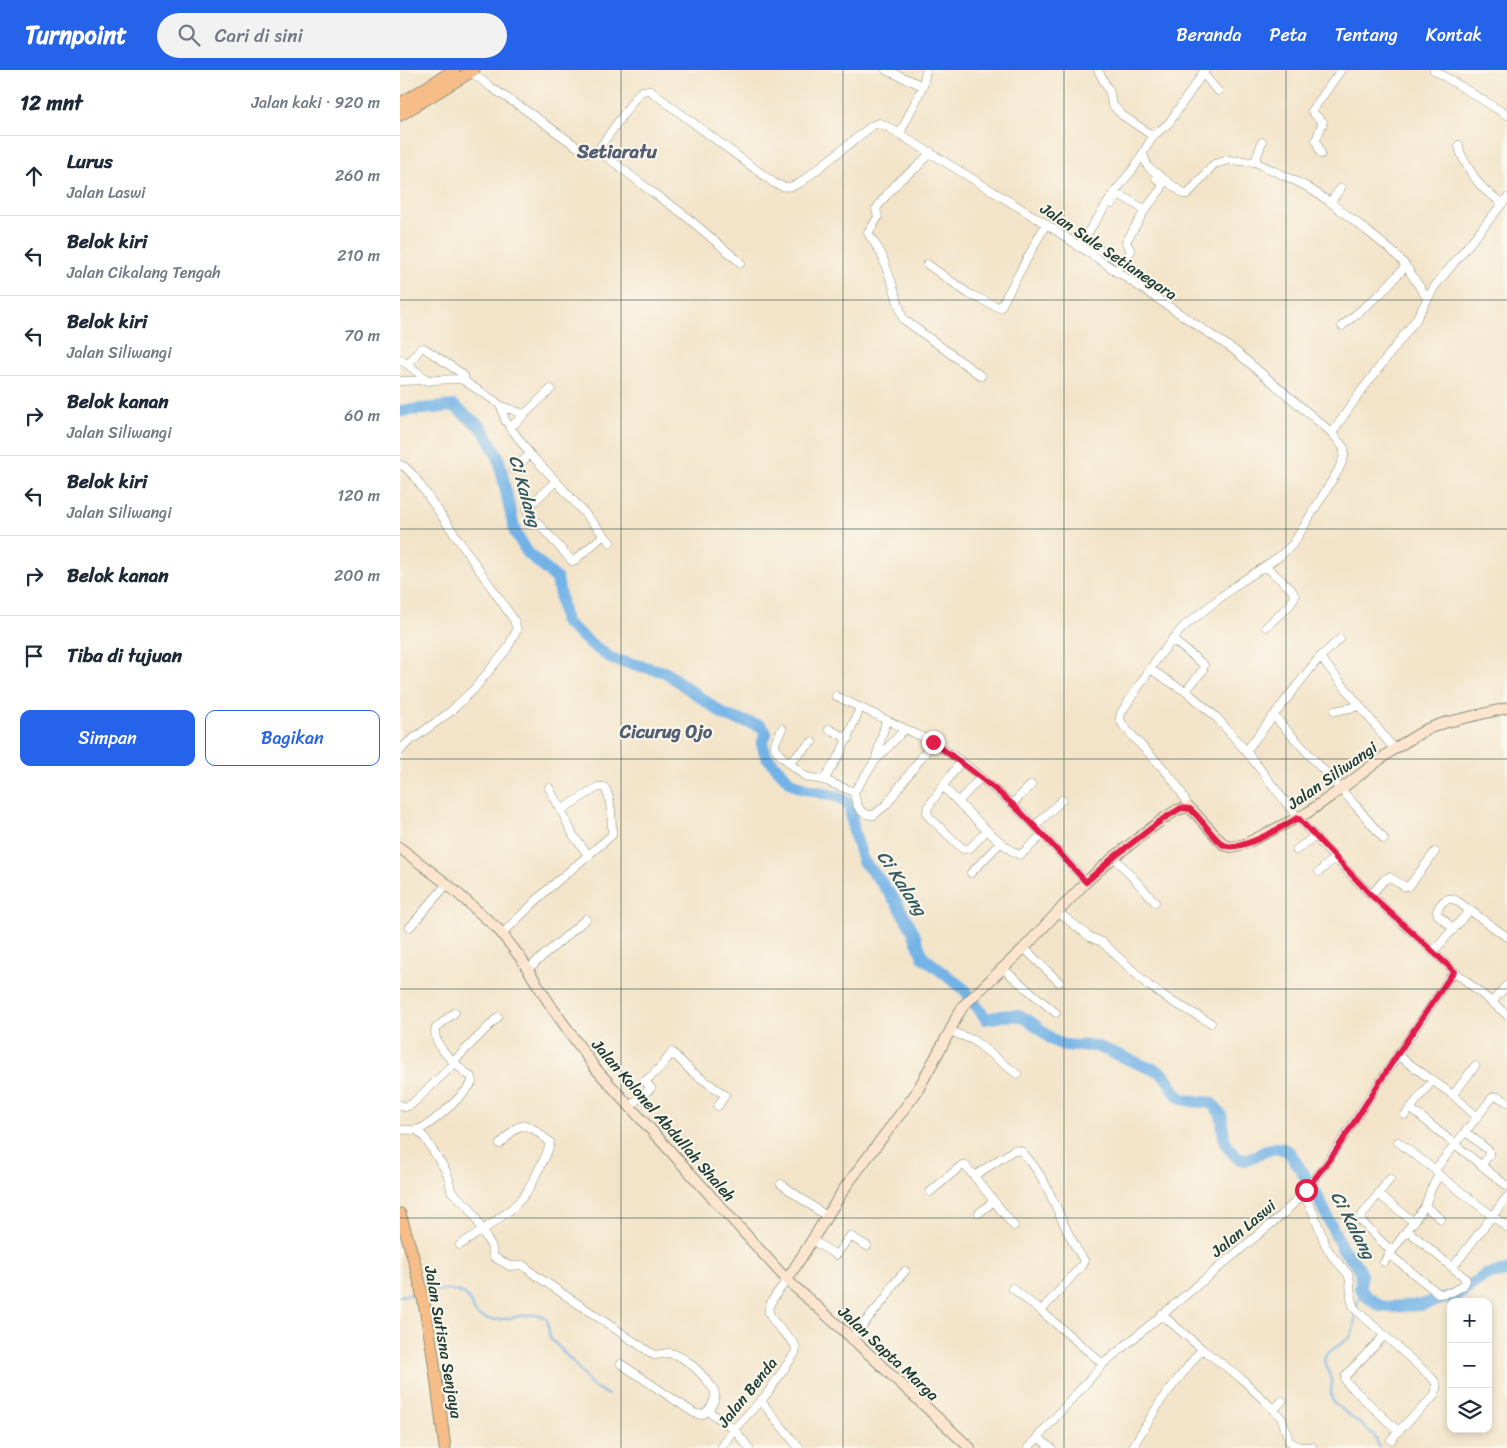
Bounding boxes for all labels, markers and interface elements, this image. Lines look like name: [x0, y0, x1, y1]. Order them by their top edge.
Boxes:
search box: [157, 13, 507, 58]
text: Turnpoint: [25, 14, 127, 56]
text: Cari di sini: [215, 19, 303, 52]
text: Beranda: [1176, 19, 1242, 51]
text: Peta: [1270, 19, 1307, 51]
text: Tentang: [1335, 19, 1398, 51]
text: Kontak: [1426, 19, 1482, 51]
icon: search: [175, 21, 203, 49]
text: 12 mnt: [20, 84, 83, 122]
text: Jalan kaki · 920 m: [251, 88, 380, 117]
district label: Setiaratu: [576, 135, 658, 168]
text: Lurus: [67, 145, 113, 178]
text: 260 m: [335, 161, 380, 190]
icon: ahead: [20, 162, 48, 190]
text: Jalan Laswi: [67, 178, 145, 207]
street label: Jalan Sule Setianegara: [1033, 194, 1183, 308]
text: Belok kiri: [67, 225, 147, 258]
text: 210 m: [337, 241, 380, 270]
icon: left: [20, 242, 48, 270]
text: Jalan Cikalang Tengah: [67, 258, 221, 287]
text: Belok kiri: [67, 305, 147, 338]
text: 70 m: [344, 321, 380, 350]
icon: left: [20, 322, 48, 350]
text: Jalan Siliwangi: [67, 338, 172, 367]
text: Belok kanan: [67, 385, 169, 418]
text: 60 m: [344, 401, 380, 430]
icon: right: [20, 402, 48, 430]
text: Jalan Siliwangi: [67, 418, 172, 447]
water label: Ci Kalang: [499, 451, 551, 533]
text: Belok kiri: [67, 465, 147, 498]
text: 120 m: [337, 481, 380, 510]
icon: left: [20, 482, 48, 510]
text: Jalan Siliwangi: [67, 498, 172, 527]
text: Belok kanan: [67, 559, 169, 592]
text: 200 m: [334, 561, 380, 590]
icon: right: [20, 562, 48, 590]
text: Tiba di tujuan: [67, 639, 182, 672]
icon: arrive: [20, 642, 48, 670]
button: Simpan: [20, 710, 195, 766]
button: Bagikan: [205, 710, 380, 766]
district label: Cicurug Ojo: [619, 716, 713, 748]
route end: [922, 731, 945, 754]
street label: Jalan Siliwangi: [1280, 733, 1384, 818]
water label: Ci Kalang: [868, 843, 937, 924]
street label: Jalan Kolonel Abdullah Shaleh: [584, 1031, 743, 1209]
route start: [1295, 1179, 1318, 1202]
water label: Ci Kalang: [1322, 1185, 1385, 1267]
street label: Jalan Laswi: [1203, 1192, 1283, 1265]
street label: Jalan Sutisna Senjaya: [416, 1262, 471, 1422]
street label: Jalan Sapta Marga: [830, 1298, 946, 1408]
map controls: [1447, 1298, 1492, 1433]
button: +: [1447, 1298, 1492, 1343]
button: −: [1447, 1343, 1492, 1388]
street label: Jalan Benda: [709, 1351, 785, 1435]
button: layers: [1447, 1388, 1492, 1433]

